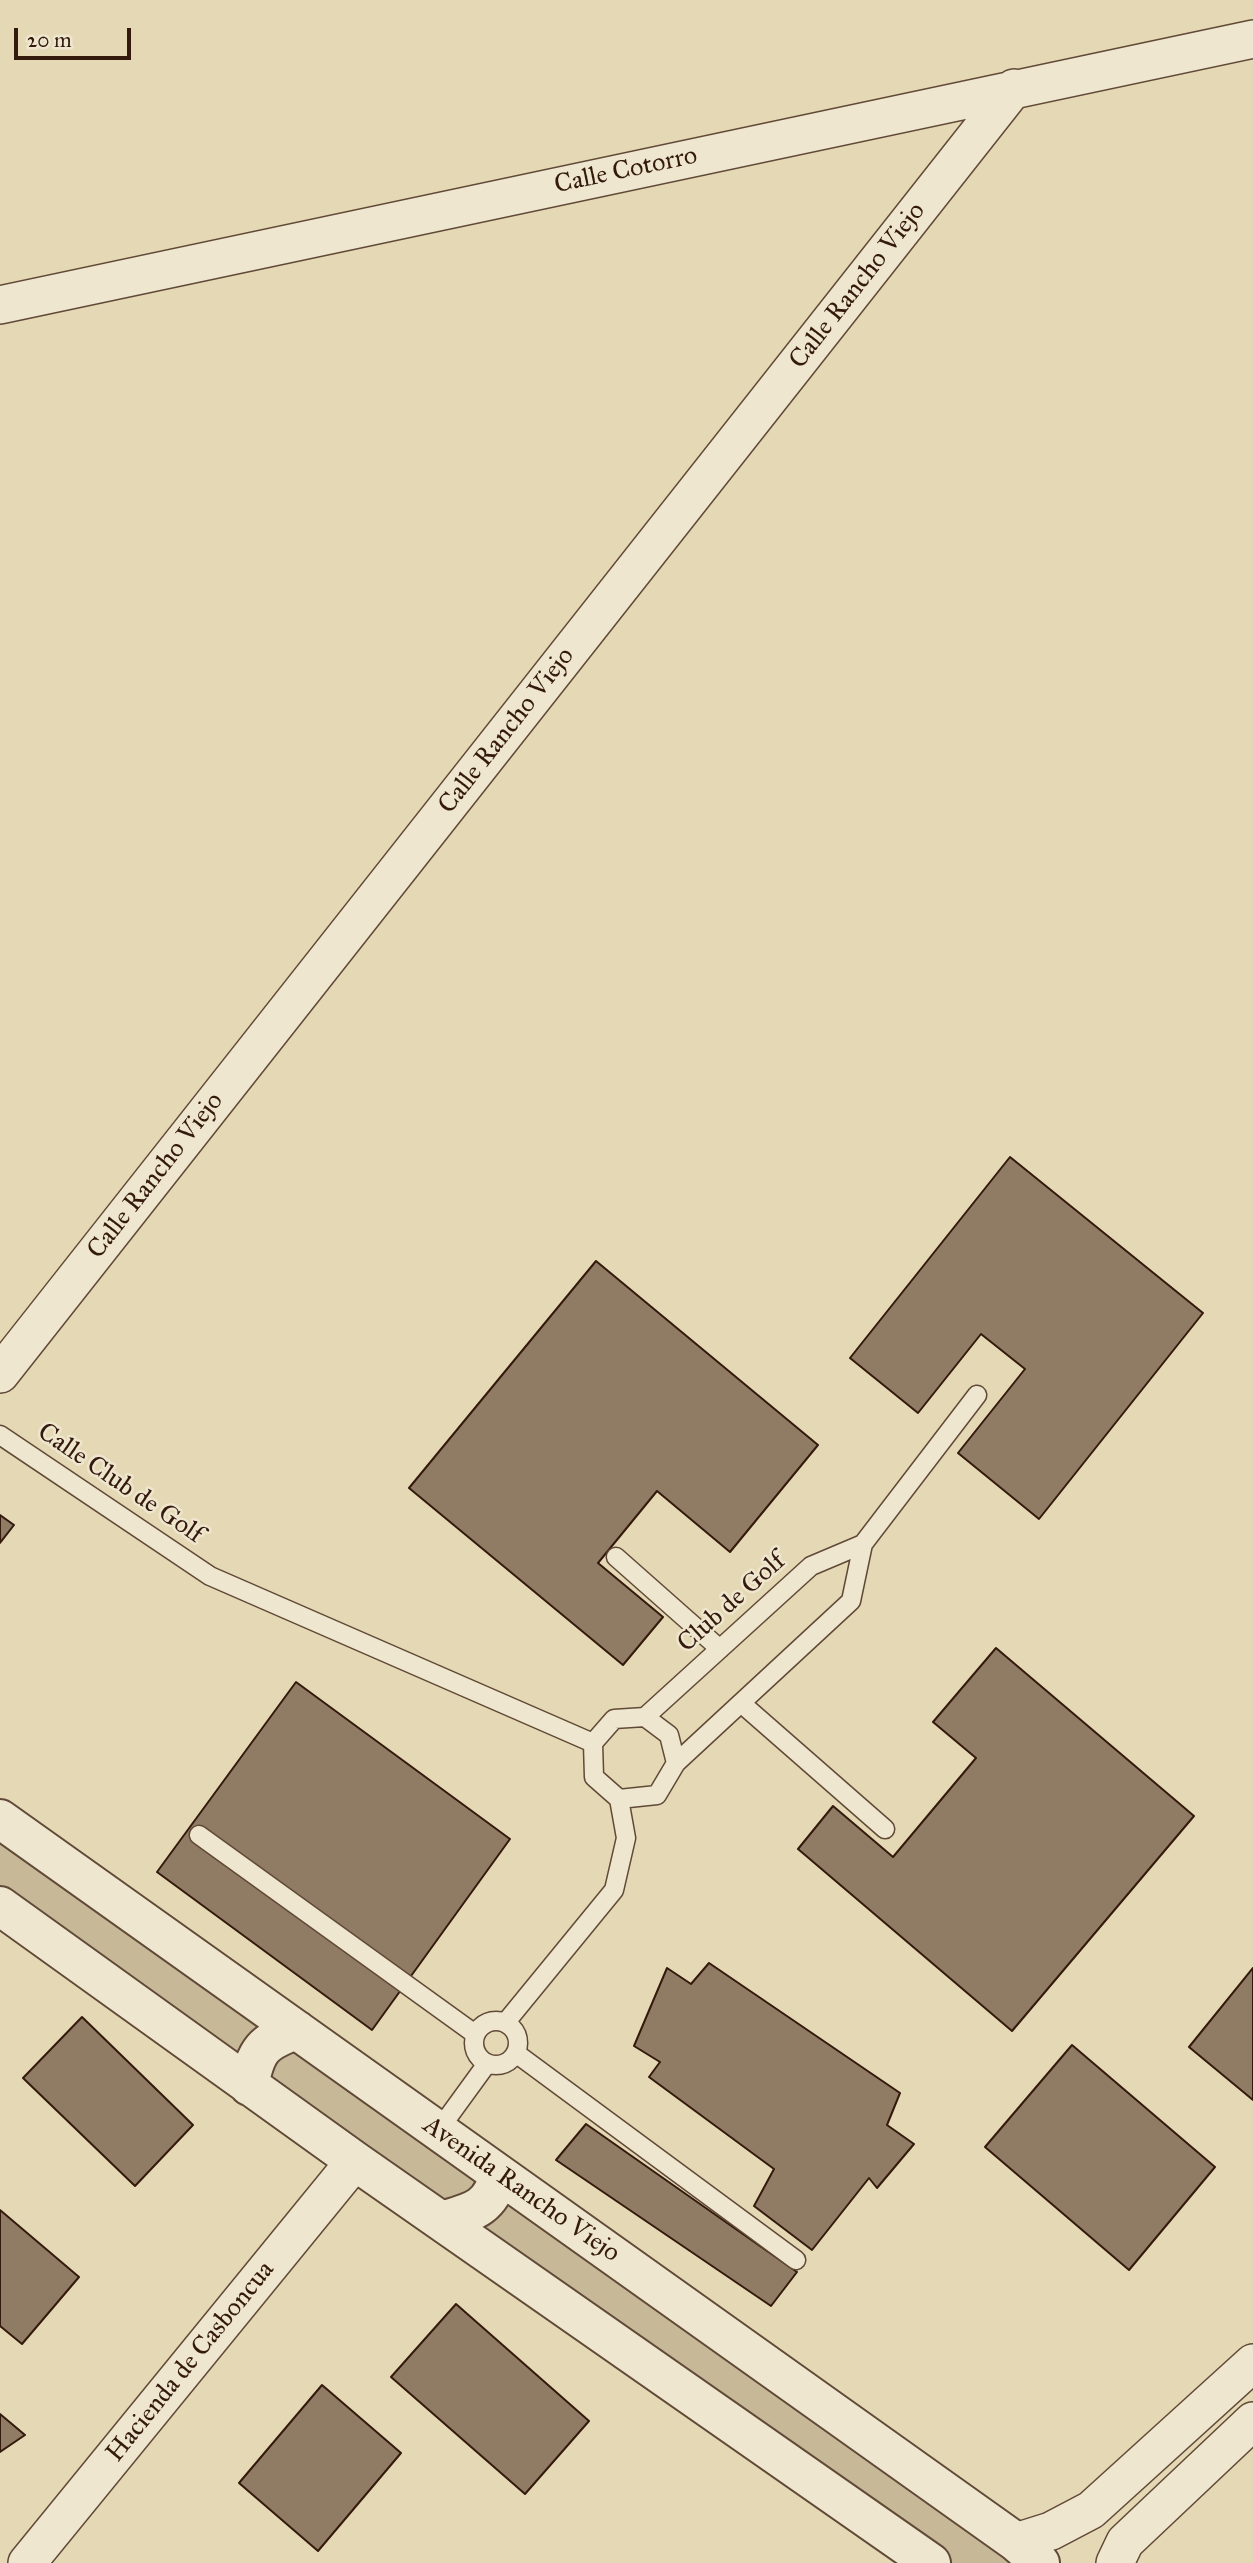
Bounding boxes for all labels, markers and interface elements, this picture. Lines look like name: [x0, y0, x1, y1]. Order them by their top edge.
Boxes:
scale bar: [18, 14, 135, 58]
text: 20 m: [27, 27, 72, 53]
street label: Calle Cotorro: [552, 141, 700, 201]
street label: Calle Rancho Viejo: [783, 197, 933, 375]
street label: Calle Rancho Viejo: [432, 642, 582, 820]
street label: Calle Rancho Viejo: [81, 1087, 231, 1265]
street label: Calle Club de Golf: [31, 1417, 209, 1551]
street label: Club de Golf: [672, 1547, 792, 1659]
street label: Avenida Rancho Viejo: [416, 2110, 626, 2270]
street label: Hacienda de Casboncua: [100, 2255, 282, 2469]

